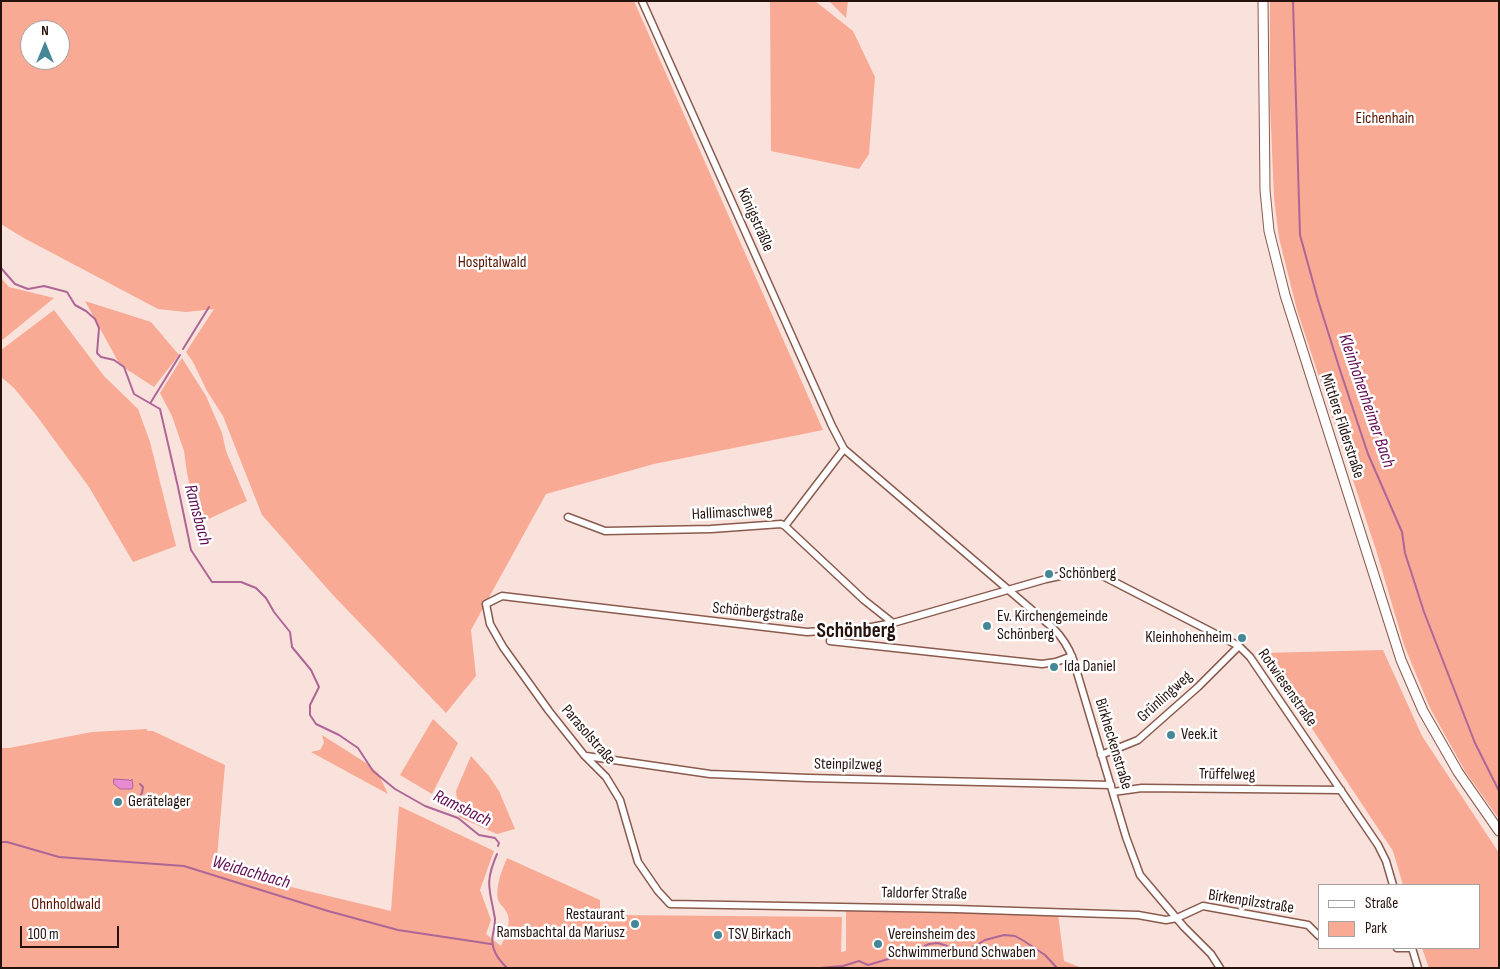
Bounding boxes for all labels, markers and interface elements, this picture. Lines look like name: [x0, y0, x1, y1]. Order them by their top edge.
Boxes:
north arrow: [20, 20, 70, 70]
text: N: [41, 22, 49, 39]
park label: Eichenhain: [1356, 109, 1414, 129]
street label: Königsträßle: [733, 185, 777, 255]
park label: Hospitalwald: [458, 253, 526, 273]
water label: Kleinhohenheimer Bach: [1333, 331, 1399, 471]
street label: Mittlere Filderstraße: [1316, 371, 1368, 481]
water label: Ramsbach: [179, 482, 215, 548]
street label: Hallimaschweg: [691, 501, 773, 525]
place label: Schönberg: [1059, 564, 1116, 584]
marker: Schönberg: [1043, 568, 1055, 580]
street label: Schönbergstraße: [712, 599, 804, 627]
place label: Ev. Kirchengemeinde Schönberg: [997, 607, 1108, 645]
district label: Schönberg: [816, 619, 896, 645]
marker: Ev. Kirchengemeinde Schönberg: [981, 620, 993, 632]
place label: Kleinhohenheim: [1145, 628, 1232, 648]
marker: Kleinhohenheim: [1236, 632, 1248, 644]
street label: Rotwiesenstraße: [1253, 645, 1321, 731]
place label: Ida Daniel: [1064, 657, 1116, 677]
marker: Ida Daniel: [1048, 661, 1060, 673]
street label: Grünlingweg: [1134, 667, 1196, 727]
street label: Birkheckenstraße: [1090, 696, 1136, 792]
street label: Parasolstraße: [557, 701, 619, 769]
place label: Veek.it: [1181, 725, 1218, 745]
marker: Veek.it: [1165, 729, 1177, 741]
street label: Steinpilzweg: [814, 755, 882, 775]
street label: Trüffelweg: [1199, 765, 1255, 785]
water label: Ramsbach: [429, 786, 495, 832]
place label: Gerätelager: [128, 792, 191, 812]
marker: Gerätelager: [112, 796, 124, 808]
water label: Weidachbach: [210, 852, 292, 894]
street label: Taldorfer Straße: [881, 884, 967, 904]
legend: [1318, 884, 1480, 949]
street label: Birkenpilzstraße: [1207, 886, 1295, 918]
text: Straße: [1365, 894, 1398, 913]
park label: Ohnholdwald: [31, 895, 101, 915]
place label: Restaurant Ramsbachtal da Mariusz: [496, 905, 625, 943]
scale bar: [22, 916, 121, 948]
marker: Restaurant Ramsbachtal da Mariusz: [629, 918, 641, 930]
text: Park: [1365, 919, 1387, 938]
text: 100 m: [28, 925, 59, 944]
place label: TSV Birkach: [728, 925, 791, 945]
place label: Vereinsheim des Schwimmerbund Schwaben: [888, 925, 1036, 963]
marker: TSV Birkach: [712, 929, 724, 941]
marker: Vereinsheim des Schwimmerbund Schwaben: [872, 938, 884, 950]

